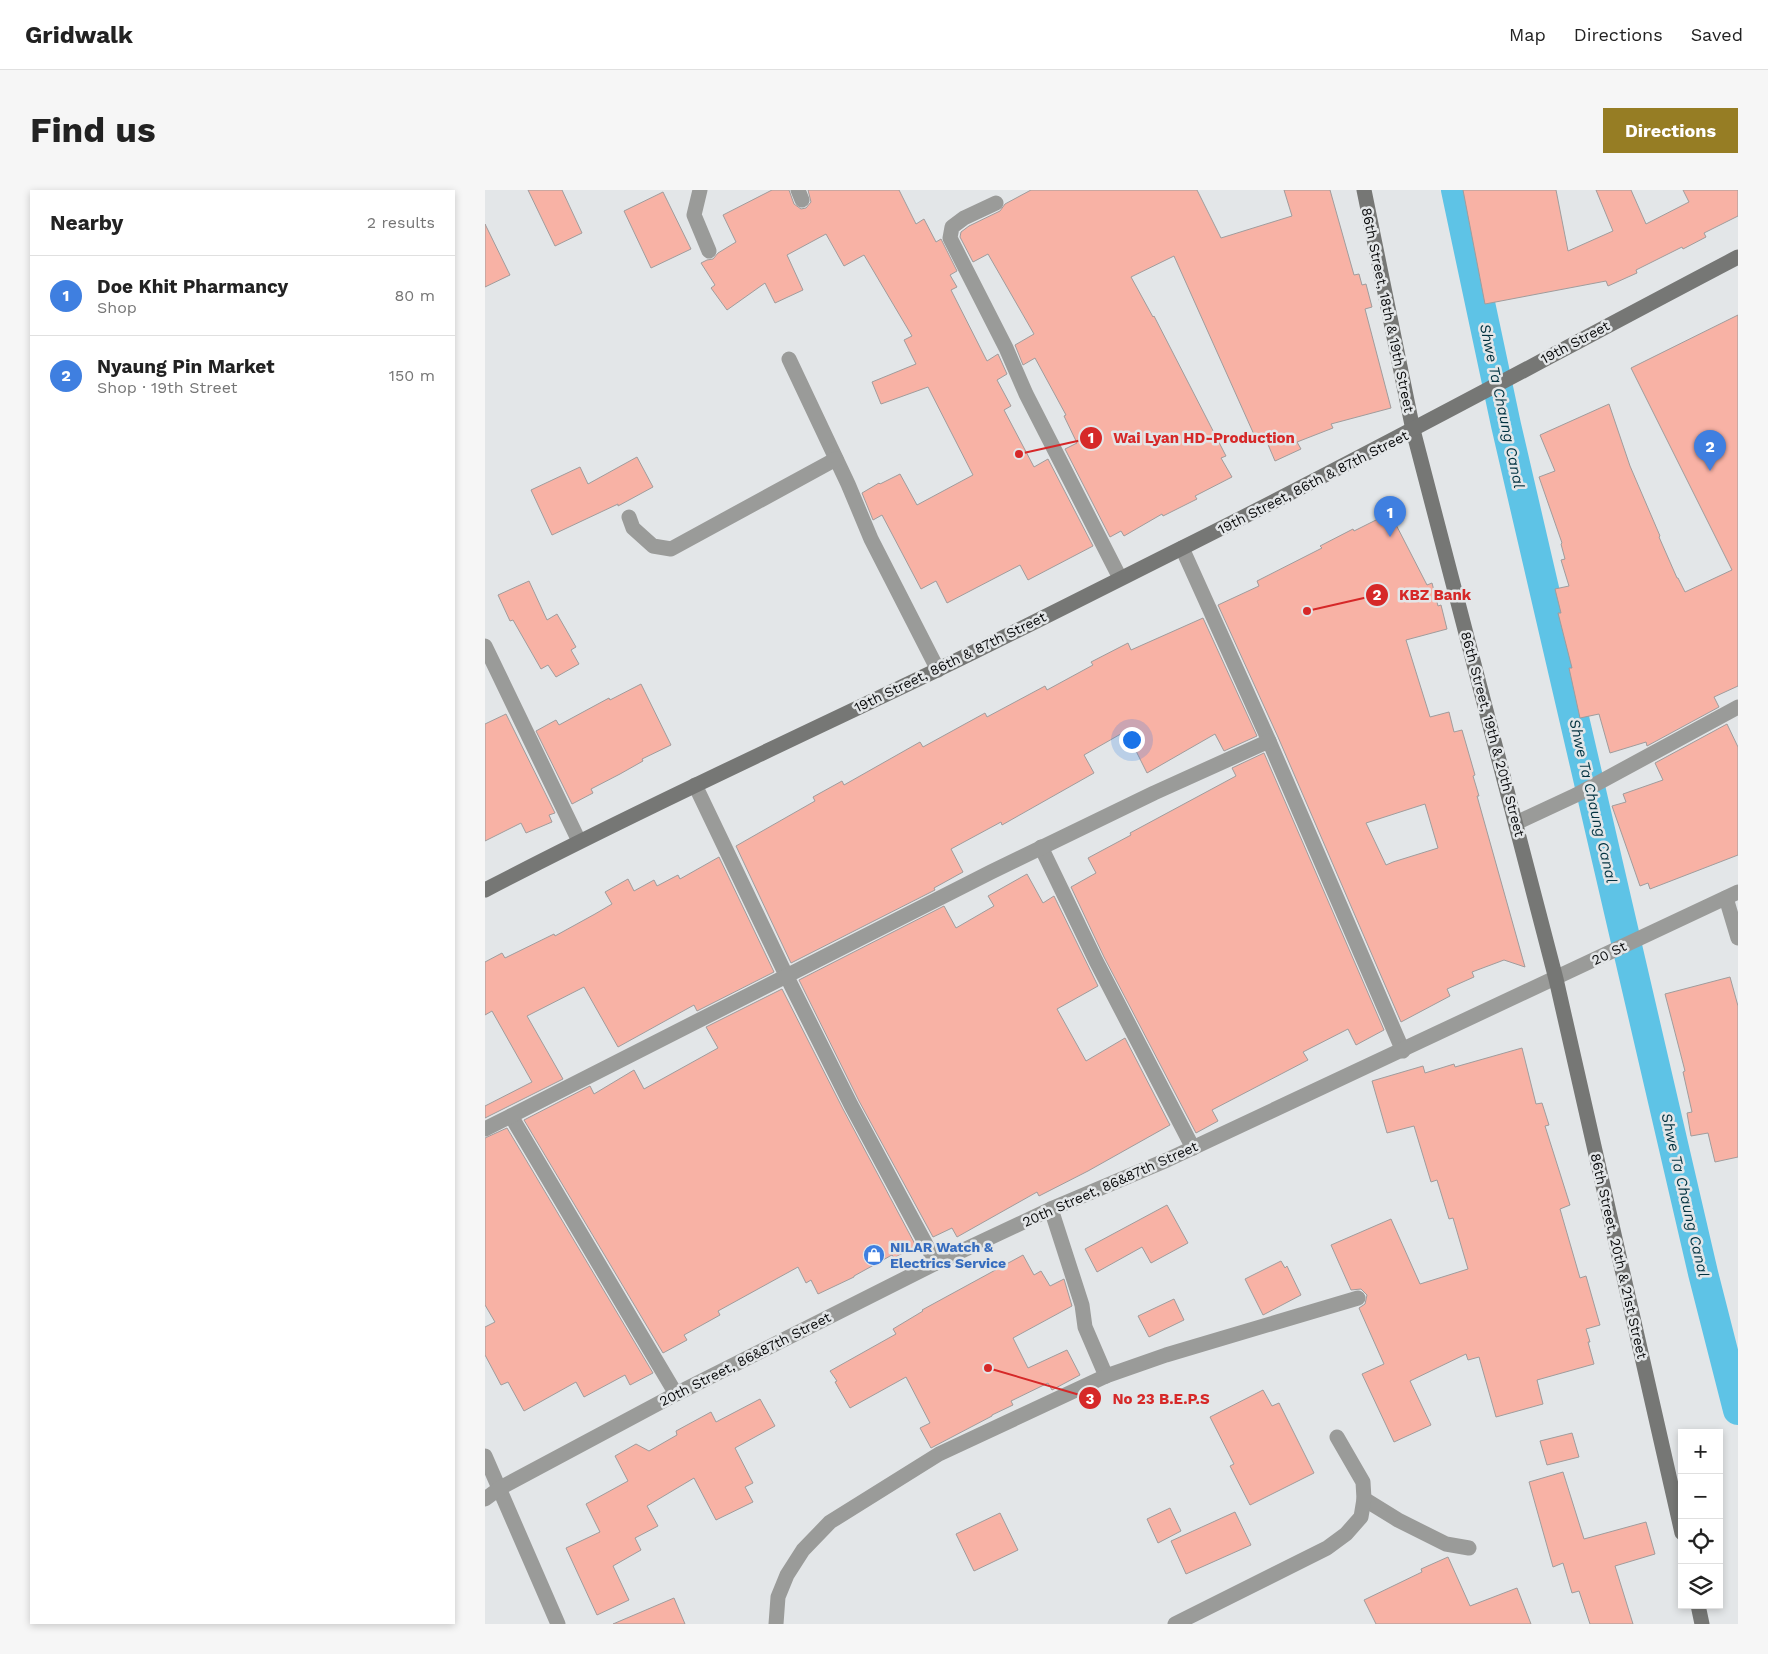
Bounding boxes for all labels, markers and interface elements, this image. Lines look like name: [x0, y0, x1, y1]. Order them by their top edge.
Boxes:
text: Gridwalk: [25, 21, 133, 49]
text: Map: [1509, 24, 1546, 45]
text: Directions: [1574, 24, 1663, 45]
text: Saved: [1691, 24, 1743, 45]
button: Directions: [1603, 108, 1738, 153]
text: Find us: [30, 109, 156, 151]
street label: 86th Street, 18th & 19th Street: [1358, 206, 1418, 414]
text: Nearby: [50, 210, 123, 235]
text: 2 results: [367, 213, 435, 232]
text: Doe Khit Pharmancy: [97, 275, 288, 298]
text: 1: [63, 286, 69, 305]
text: 80 m: [394, 286, 435, 305]
text: Shop: [97, 298, 137, 317]
street label: 19th Street: [1538, 317, 1612, 367]
water label: Shwe Ta Chaung Canal: [1476, 322, 1528, 490]
text: Nyaung Pin Market: [97, 355, 275, 378]
text: 2: [61, 366, 71, 385]
text: 150 m: [389, 366, 435, 385]
text: Shop · 19th Street: [97, 378, 237, 397]
callout: Wai Lyan HD-Production: [1078, 423, 1305, 453]
street label: 19th Street, 86th & 87th Street: [1215, 427, 1411, 537]
text: 1: [1088, 429, 1094, 447]
text: Wai Lyan HD-Production: [1113, 429, 1295, 447]
pin: 2: [1694, 430, 1726, 471]
pin: 1: [1374, 496, 1406, 537]
callout: KBZ Bank: [1364, 580, 1481, 610]
text: 2: [1373, 586, 1382, 604]
text: KBZ Bank: [1399, 586, 1472, 604]
street label: 19th Street, 86th & 87th Street: [852, 608, 1049, 716]
street label: 86th Street, 19th & 20th Street: [1458, 630, 1528, 839]
water label: Shwe Ta Chaung Canal: [1565, 717, 1621, 885]
your location: [1119, 727, 1145, 753]
street label: 20 St: [1589, 938, 1629, 968]
water label: Shwe Ta Chaung Canal: [1657, 1111, 1713, 1279]
street label: 20th Street, 86&87th Street: [1020, 1138, 1200, 1230]
street label: 86th Street, 20th & 21st Street: [1588, 1152, 1651, 1360]
place label: NILAR Watch & Electrics Service: [890, 1239, 1006, 1271]
shop icon: NILAR Watch & Electrics Service: [862, 1243, 886, 1267]
street label: 20th Street, 86&87th Street: [657, 1309, 833, 1409]
callout: No 23 B.E.P.S: [1077, 1383, 1220, 1413]
text: 3: [1086, 1390, 1095, 1408]
text: No 23 B.E.P.S: [1112, 1390, 1210, 1408]
map controls: [1678, 1429, 1723, 1609]
button: +: [1678, 1429, 1723, 1474]
button: −: [1678, 1474, 1723, 1519]
button: locate: [1678, 1519, 1723, 1564]
button: layers: [1678, 1564, 1723, 1609]

